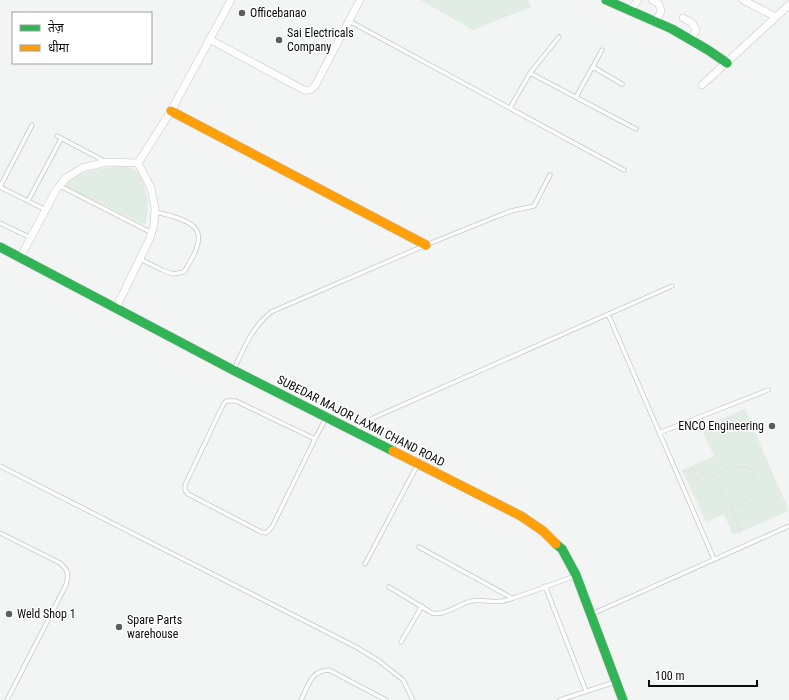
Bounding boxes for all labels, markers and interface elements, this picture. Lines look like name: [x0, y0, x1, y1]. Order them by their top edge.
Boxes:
place label: Officebanao: [250, 6, 307, 20]
marker: Officebanao: [237, 8, 247, 18]
legend: [12, 12, 152, 64]
text: तेज़: [48, 20, 65, 35]
place label: Sai Electricals Company: [287, 26, 354, 54]
marker: Sai Electricals Company: [274, 35, 284, 45]
text: धीमा: [48, 40, 70, 55]
street label: SUBEDAR MAJOR LAXMI CHAND ROAD: [275, 372, 447, 470]
place label: ENCO Engineering: [678, 419, 764, 433]
marker: ENCO Engineering: [767, 421, 777, 431]
place label: Weld Shop 1: [17, 607, 76, 621]
marker: Weld Shop 1: [4, 609, 14, 619]
place label: Spare Parts warehouse: [127, 613, 182, 641]
marker: Spare Parts warehouse: [114, 622, 124, 632]
scale bar: [649, 662, 757, 688]
text: 100 m: [655, 669, 685, 683]

